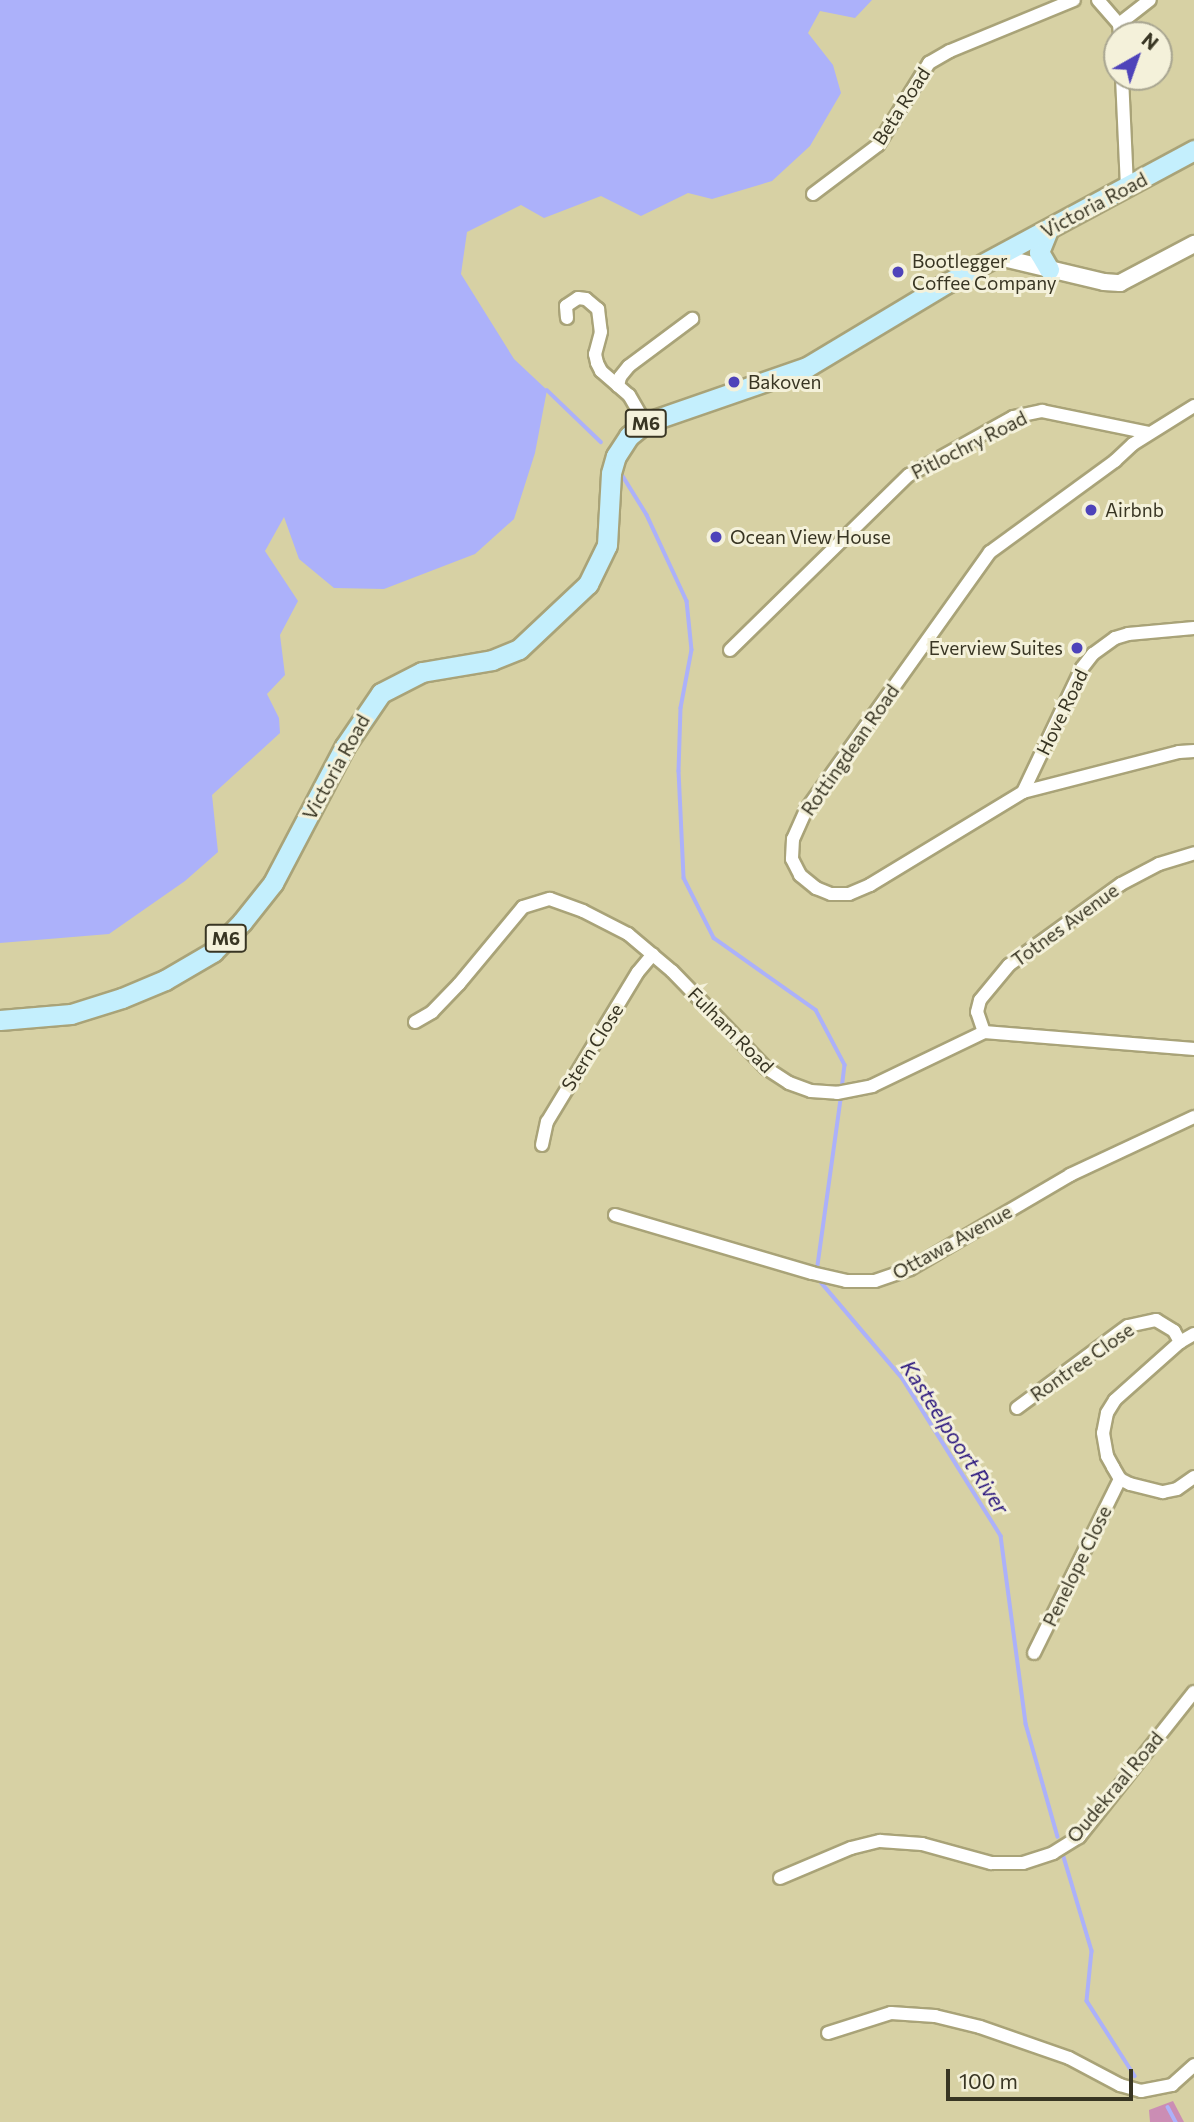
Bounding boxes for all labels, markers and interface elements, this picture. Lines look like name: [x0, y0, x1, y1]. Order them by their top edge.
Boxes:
north arrow: [1103, 21, 1173, 91]
text: N: [1138, 28, 1163, 54]
street label: Beta Road: [868, 63, 934, 149]
street label: Victoria Road: [1037, 168, 1151, 242]
place label: Bootlegger Coffee Company: [912, 250, 1057, 294]
marker: Bootlegger Coffee Company: [890, 264, 906, 280]
place label: Bakoven: [748, 371, 821, 393]
marker: Bakoven: [726, 374, 742, 390]
street label: Pitlochry Road: [907, 406, 1031, 484]
road number: M6: [623, 408, 669, 438]
place label: Airbnb: [1105, 499, 1164, 521]
marker: Airbnb: [1083, 502, 1099, 518]
place label: Ocean View House: [730, 526, 891, 548]
marker: Ocean View House: [708, 529, 724, 545]
place label: Everview Suites: [929, 637, 1063, 659]
marker: Everview Suites: [1069, 640, 1085, 656]
street label: Hove Road: [1031, 665, 1093, 759]
street label: Rottingdean Road: [796, 680, 904, 820]
street label: Victoria Road: [298, 710, 374, 824]
street label: Totnes Avenue: [1007, 879, 1123, 971]
road number: M6: [203, 923, 249, 953]
street label: Fulham Road: [684, 983, 778, 1077]
street label: Stern Close: [556, 999, 628, 1095]
street label: Ottawa Avenue: [888, 1200, 1016, 1284]
street label: Rontree Close: [1026, 1318, 1138, 1406]
water label: Kasteelpoort River: [896, 1355, 1014, 1519]
street label: Penelope Close: [1038, 1502, 1116, 1630]
street label: Oudekraal Road: [1062, 1727, 1168, 1847]
scale bar: [949, 2056, 1136, 2100]
text: 100 m: [959, 2068, 1018, 2093]

